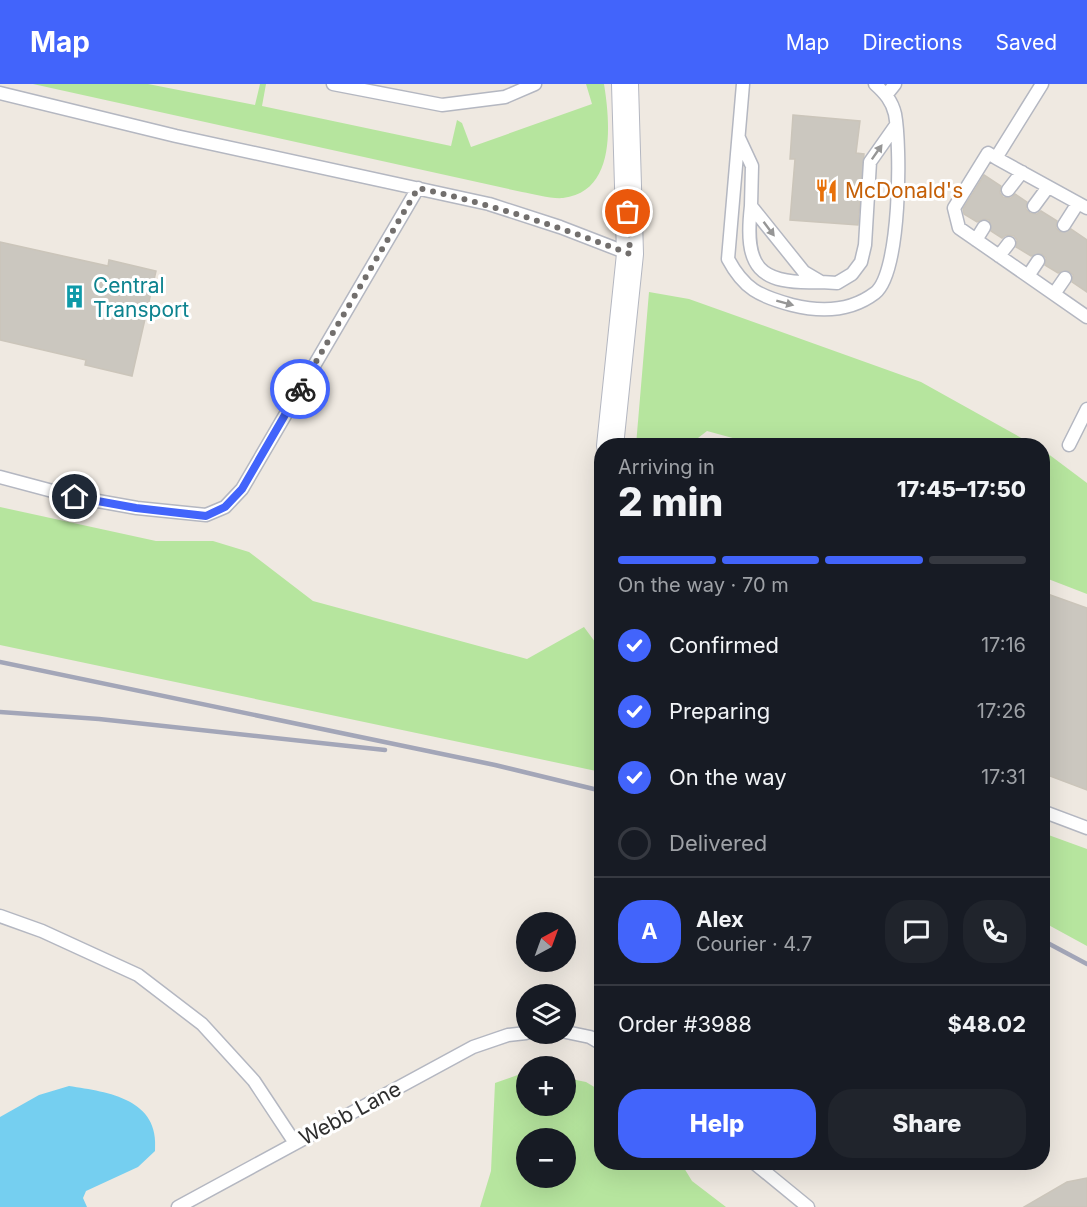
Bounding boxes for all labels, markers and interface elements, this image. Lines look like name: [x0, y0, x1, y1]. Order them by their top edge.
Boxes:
text: Map: [30, 25, 90, 59]
text: Map: [786, 30, 829, 55]
text: Directions: [862, 30, 963, 55]
text: Saved: [996, 30, 1057, 55]
one-way arrow: [871, 144, 882, 160]
restaurant icon: McDonald's: [814, 177, 840, 203]
place label: McDonald's: [845, 178, 963, 203]
pin: [602, 186, 653, 237]
icon: bag: [611, 195, 644, 228]
one-way arrow: [762, 221, 774, 236]
place label: Central Transport: [93, 273, 189, 322]
building icon: Central Transport: [62, 284, 88, 310]
one-way arrow: [776, 299, 794, 308]
courier: [270, 359, 330, 419]
icon: bike: [284, 373, 317, 406]
text: Arriving in: [618, 455, 715, 479]
pin: [49, 471, 100, 522]
text: 17:45–17:50: [897, 476, 1026, 502]
text: 2 min: [618, 478, 723, 525]
icon: home: [58, 480, 91, 513]
text: On the way · 70 m: [618, 573, 789, 597]
icon: check: [618, 629, 651, 662]
text: Confirmed: [669, 632, 779, 658]
text: 17:16: [981, 633, 1026, 657]
icon: check: [618, 695, 651, 728]
text: Preparing: [669, 698, 770, 724]
text: 17:26: [977, 699, 1026, 723]
icon: check: [618, 761, 651, 794]
text: On the way: [669, 764, 787, 790]
text: 17:31: [981, 765, 1026, 789]
text: Delivered: [669, 830, 767, 856]
button: chat: [885, 900, 948, 963]
button: phone: [963, 900, 1026, 963]
text: Alex: [696, 906, 744, 932]
north arrow: [516, 912, 576, 972]
map controls: [516, 912, 576, 1188]
text: A: [641, 918, 658, 944]
text: Courier · 4.7: [696, 932, 812, 956]
button: layers: [516, 984, 576, 1044]
text: Order #3988: [618, 1011, 752, 1037]
text: $48.02: [947, 1011, 1026, 1037]
button: +: [516, 1056, 576, 1116]
street label: Webb Lane: [295, 1076, 405, 1150]
button: Help: [618, 1089, 816, 1158]
button: Share: [828, 1089, 1026, 1158]
button: −: [516, 1128, 576, 1188]

